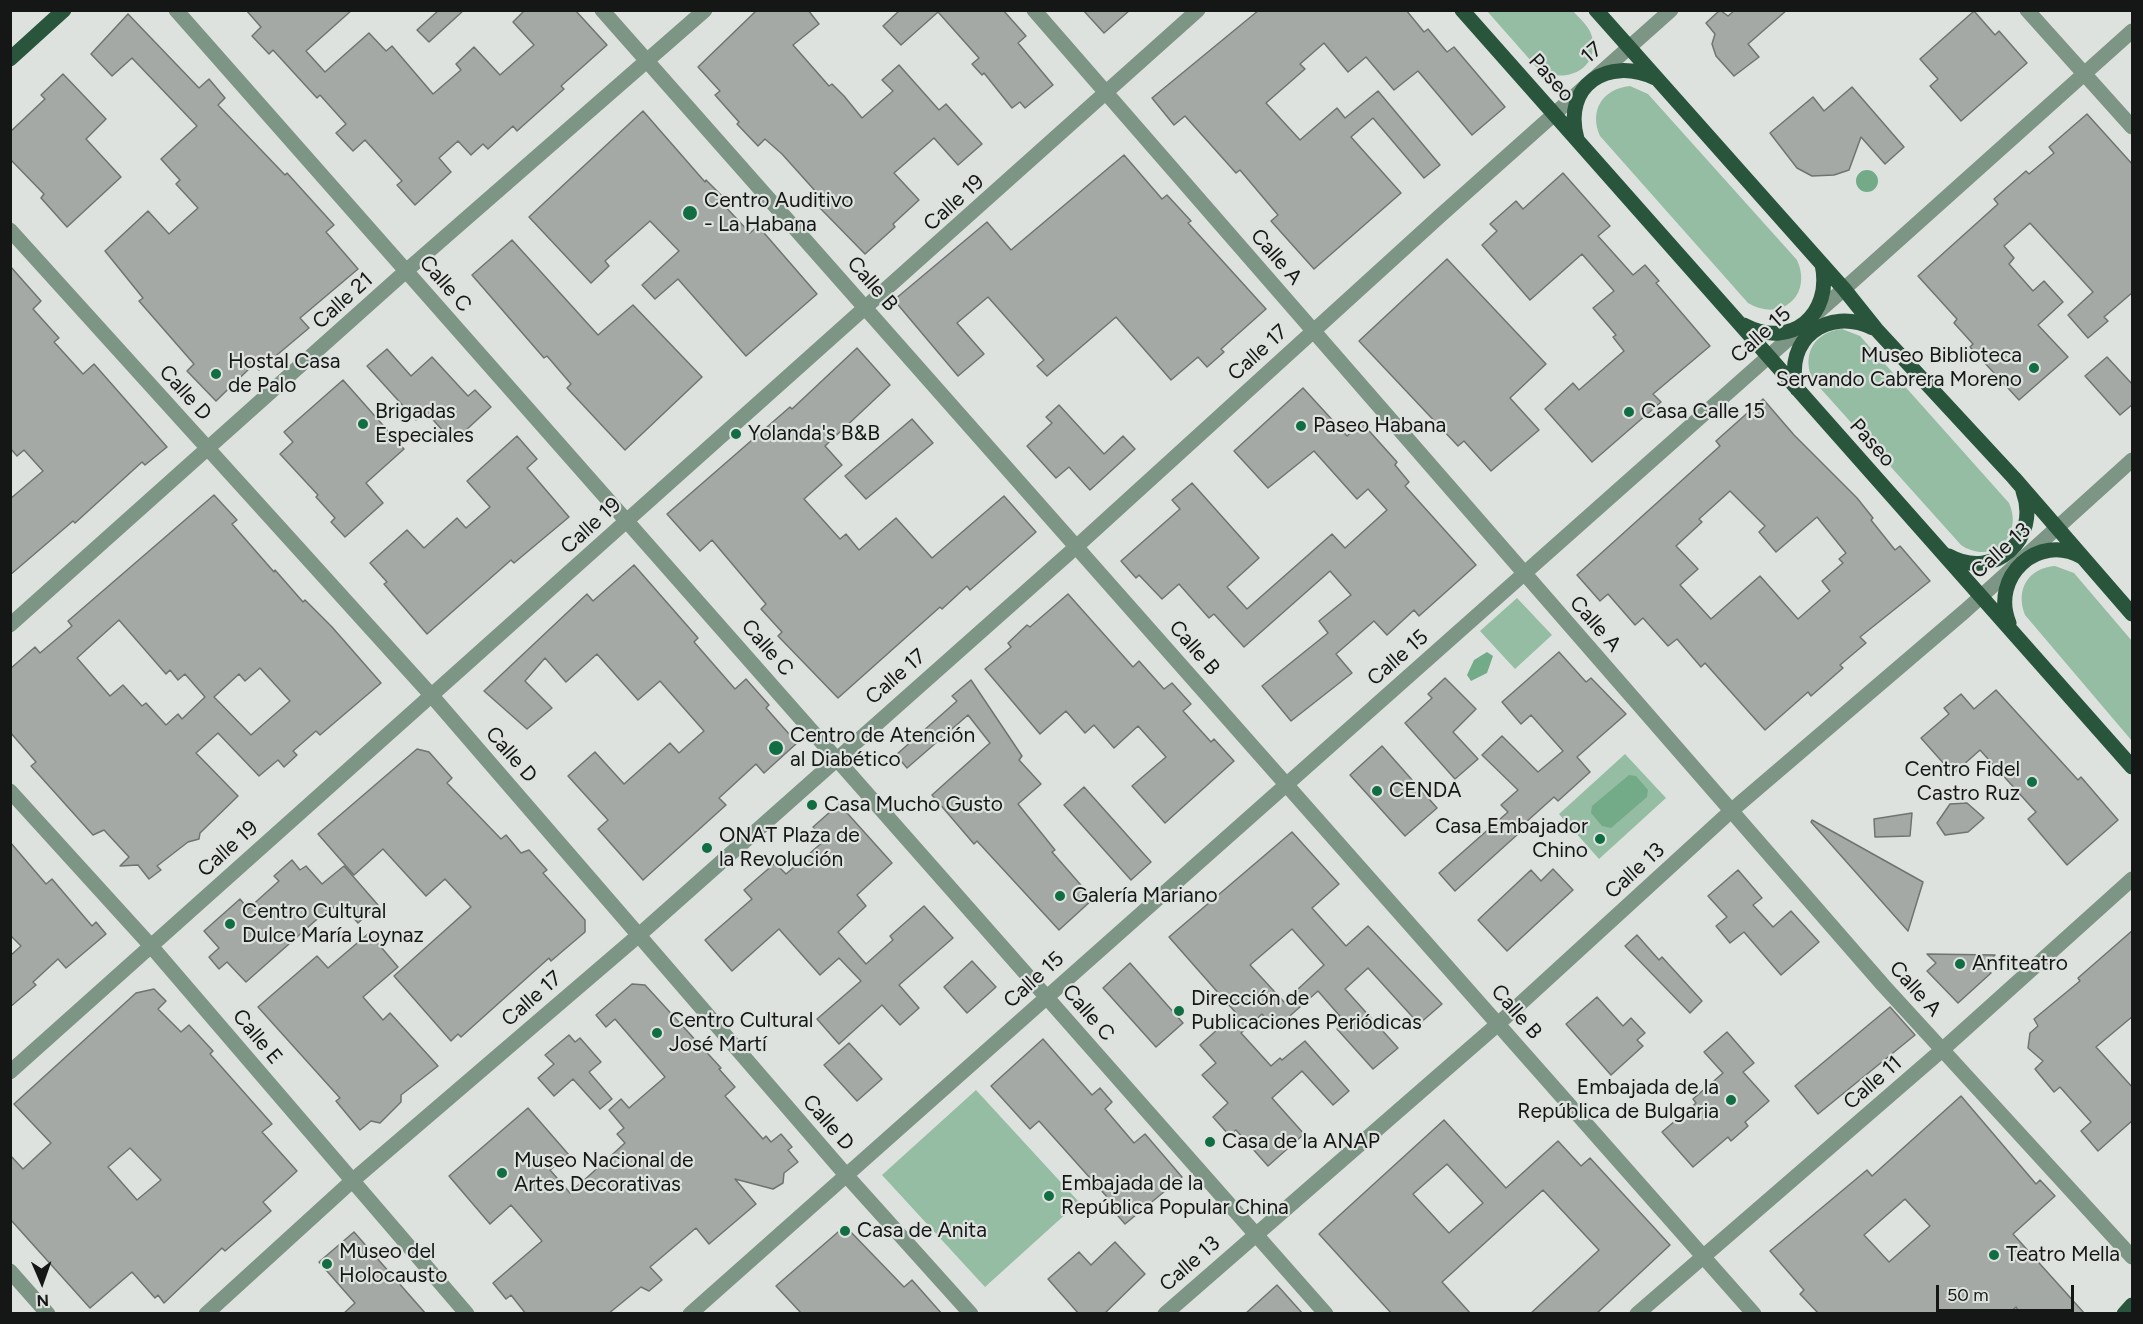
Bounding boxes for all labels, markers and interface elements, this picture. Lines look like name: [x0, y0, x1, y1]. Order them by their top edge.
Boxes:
street label: 17: [1576, 37, 1608, 69]
street label: Paseo: [1523, 49, 1579, 107]
street label: Calle 19: [919, 169, 989, 237]
place label: Centro Auditivo - La Habana: [704, 188, 854, 238]
marker: Centro Auditivo - La Habana: [681, 204, 699, 222]
street label: Calle A: [1245, 224, 1307, 290]
street label: Calle C: [414, 250, 476, 318]
street label: Calle B: [841, 251, 903, 317]
street label: Calle 21: [308, 267, 378, 335]
street label: Calle 15: [1726, 301, 1796, 369]
street label: Calle 17: [1223, 320, 1293, 386]
place label: Museo Biblioteca Servando Cabrera Moreno: [1776, 343, 2022, 393]
place label: Hostal Casa de Palo: [228, 349, 340, 399]
street label: Calle D: [153, 360, 217, 426]
marker: Museo Biblioteca Servando Cabrera Moreno: [2027, 361, 2041, 375]
marker: Hostal Casa de Palo: [209, 367, 223, 381]
place label: Brigadas Especiales: [375, 399, 474, 449]
place label: Casa Calle 15: [1641, 399, 1765, 425]
marker: Casa Calle 15: [1622, 405, 1636, 419]
place label: Paseo Habana: [1313, 413, 1446, 439]
street label: Paseo: [1844, 414, 1900, 472]
marker: Brigadas Especiales: [356, 417, 370, 431]
marker: Paseo Habana: [1294, 419, 1308, 433]
place label: Yolanda's B&B: [748, 421, 880, 447]
marker: Yolanda's B&B: [729, 427, 743, 441]
street label: Calle 19: [556, 492, 626, 560]
street label: Calle 13: [1966, 518, 2036, 584]
street label: Calle A: [1564, 591, 1626, 657]
street label: Calle C: [736, 614, 798, 682]
street label: Calle B: [1163, 615, 1225, 681]
street label: Calle 15: [1362, 625, 1434, 691]
street label: Calle 17: [861, 644, 931, 710]
street label: Calle D: [480, 722, 542, 788]
place label: Centro de Atención al Diabético: [790, 723, 975, 773]
marker: Centro de Atención al Diabético: [767, 739, 785, 757]
place label: Centro Fidel Castro Ruz: [1905, 757, 2020, 807]
marker: Centro Fidel Castro Ruz: [2025, 775, 2039, 789]
place label: CENDA: [1389, 778, 1461, 804]
marker: CENDA: [1370, 784, 1384, 798]
place label: Casa Mucho Gusto: [824, 792, 1003, 818]
marker: Casa Mucho Gusto: [805, 798, 819, 812]
place label: Casa Embajador Chino: [1435, 814, 1588, 864]
street label: Calle 19: [193, 815, 263, 883]
place label: ONAT Plaza de la Revolución: [719, 823, 860, 873]
marker: Casa Embajador Chino: [1593, 832, 1607, 846]
street label: Calle 13: [1600, 838, 1670, 904]
marker: ONAT Plaza de la Revolución: [700, 841, 714, 855]
place label: Galería Mariano: [1072, 883, 1218, 909]
marker: Galería Mariano: [1053, 889, 1067, 903]
place label: Centro Cultural Dulce María Loynaz: [242, 899, 424, 949]
marker: Centro Cultural Dulce María Loynaz: [223, 917, 237, 931]
street label: Calle 15: [999, 946, 1069, 1014]
place label: Anfiteatro: [1972, 951, 2068, 977]
street label: Calle A: [1884, 956, 1946, 1022]
marker: Anfiteatro: [1953, 957, 1967, 971]
street label: Calle 17: [497, 966, 567, 1032]
street label: Calle C: [1057, 979, 1119, 1047]
street label: Calle B: [1485, 979, 1547, 1045]
place label: Dirección de Publicaciones Periódicas: [1191, 986, 1422, 1036]
street label: Calle E: [227, 1004, 287, 1070]
marker: Dirección de Publicaciones Periódicas: [1172, 1004, 1186, 1018]
place label: Centro Cultural José Martí: [669, 1008, 813, 1058]
marker: Centro Cultural José Martí: [650, 1026, 664, 1040]
street label: Calle 11: [1839, 1051, 1907, 1115]
place label: Embajada de la República de Bulgaria: [1517, 1075, 1719, 1125]
street label: Calle D: [797, 1090, 859, 1156]
marker: Embajada de la República de Bulgaria: [1724, 1093, 1738, 1107]
place label: Casa de la ANAP: [1222, 1129, 1380, 1155]
marker: Casa de la ANAP: [1203, 1135, 1217, 1149]
place label: Museo Nacional de Artes Decorativas: [514, 1148, 693, 1198]
marker: Museo Nacional de Artes Decorativas: [495, 1166, 509, 1180]
place label: Embajada de la República Popular China: [1061, 1171, 1289, 1221]
marker: Embajada de la República Popular China: [1042, 1189, 1056, 1203]
place label: Casa de Anita: [857, 1218, 987, 1244]
marker: Casa de Anita: [838, 1224, 852, 1238]
street label: Calle 13: [1155, 1231, 1225, 1297]
place label: Museo del Holocausto: [339, 1239, 447, 1289]
place label: Teatro Mella: [2006, 1242, 2120, 1268]
marker: Teatro Mella: [1987, 1248, 2001, 1262]
north arrow: [12, 1252, 72, 1312]
marker: Museo del Holocausto: [320, 1257, 334, 1271]
scale bar: [1939, 1273, 2077, 1311]
text: 50 m: [1947, 1284, 1989, 1306]
text: N: [36, 1291, 49, 1310]

